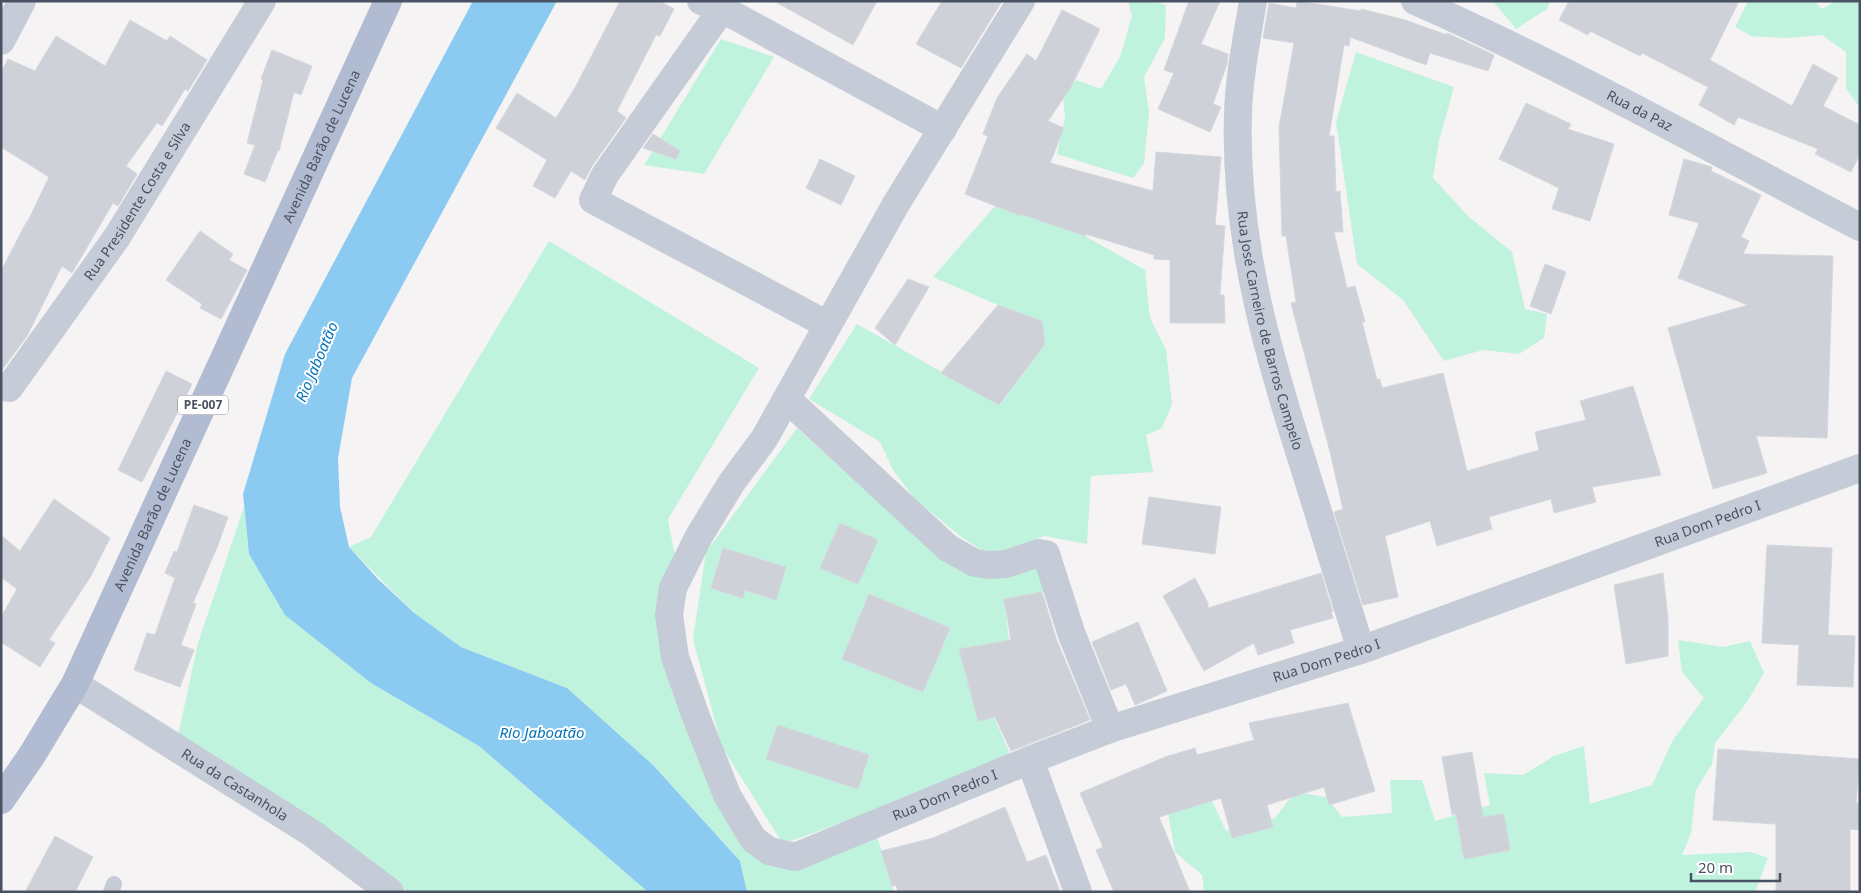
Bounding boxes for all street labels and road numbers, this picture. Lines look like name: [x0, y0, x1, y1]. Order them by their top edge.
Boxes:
street label: Avenida Barão de Lucena: [278, 67, 364, 226]
street label: Rua da Paz: [1604, 85, 1676, 135]
street label: Rua Presidente Costa e Silva: [79, 118, 195, 284]
street label: Rua José Carneiro de Barros Campelo: [1233, 210, 1308, 452]
road number: PE-007: [178, 396, 228, 414]
street label: Avenida Barão de Lucena: [109, 435, 195, 594]
street label: Rua Dom Pedro I: [1652, 495, 1763, 551]
street label: Rua Dom Pedro I: [1270, 634, 1383, 686]
street label: Rua da Castanhola: [178, 744, 292, 825]
street label: Rua Dom Pedro I: [889, 765, 1000, 825]

